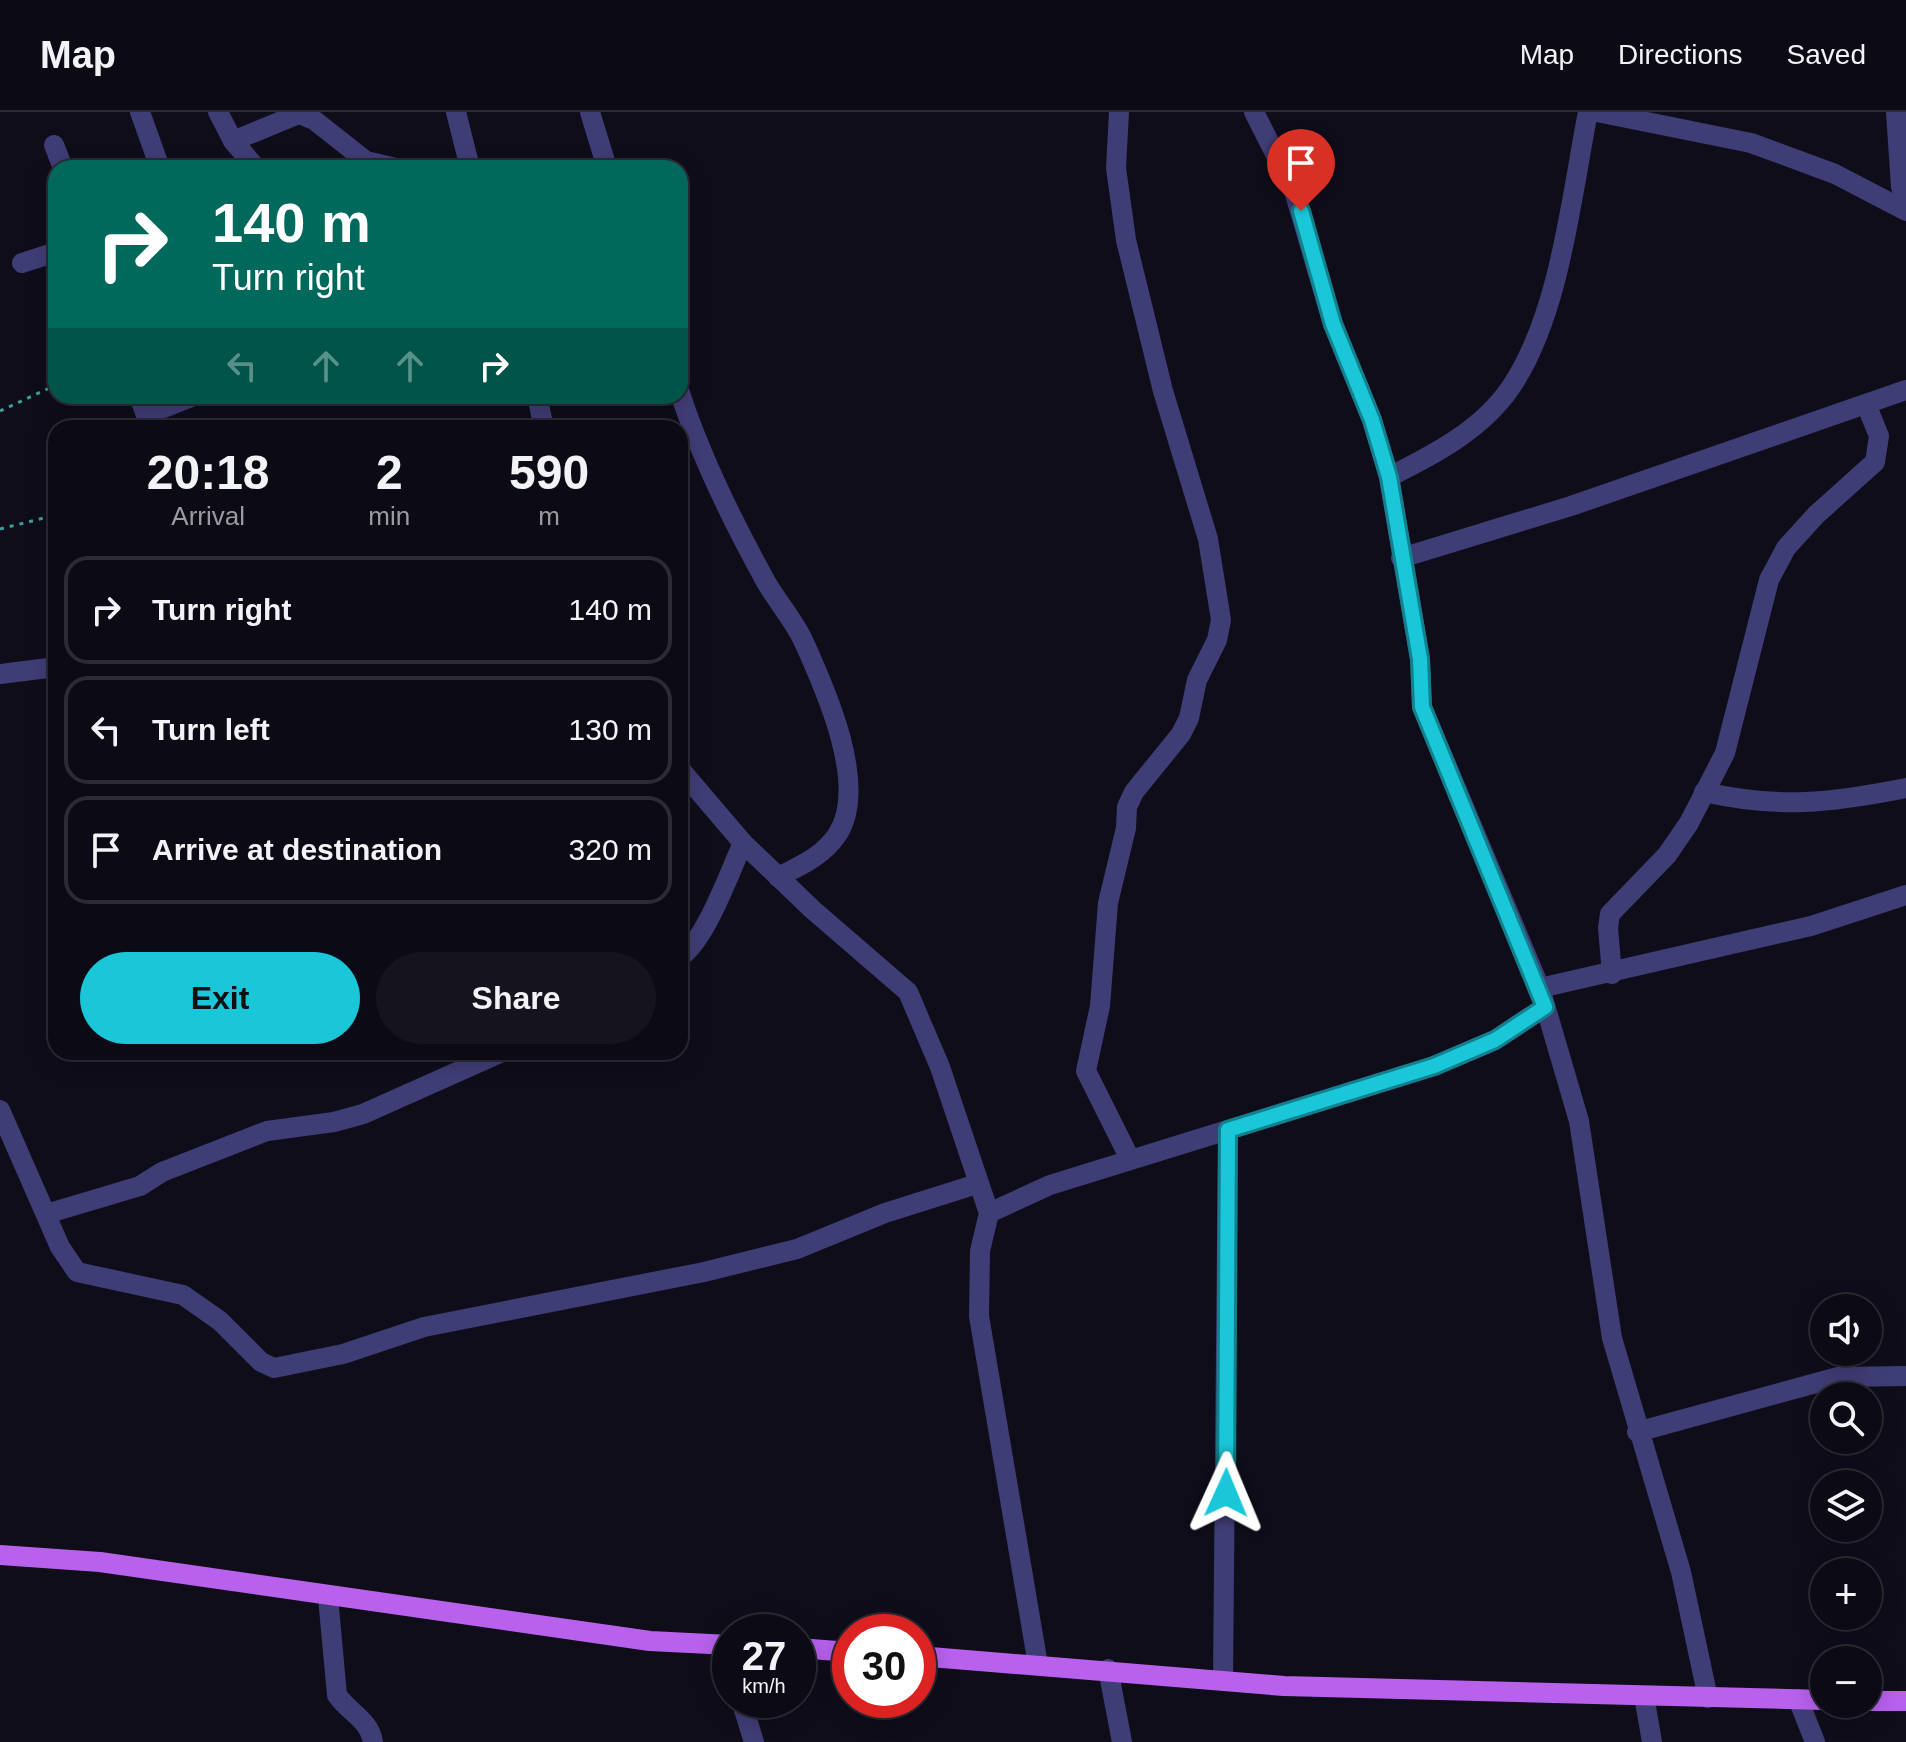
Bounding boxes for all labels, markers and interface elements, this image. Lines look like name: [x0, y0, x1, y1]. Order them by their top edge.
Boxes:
text: Map: [40, 34, 116, 76]
text: Map: [1520, 39, 1574, 70]
text: Directions: [1618, 39, 1743, 70]
text: Saved: [1787, 39, 1866, 70]
pin: [1267, 129, 1335, 211]
icon: arrive: [1279, 141, 1323, 185]
text: 140 m: [212, 191, 371, 254]
icon: right: [80, 192, 184, 296]
text: Turn right: [212, 257, 365, 298]
icon: left: [220, 344, 264, 388]
icon: ahead: [304, 344, 348, 388]
icon: ahead: [388, 344, 432, 388]
icon: right: [472, 344, 516, 388]
text: 20:18: [147, 446, 270, 499]
text: 2: [376, 446, 403, 499]
text: 590: [509, 446, 589, 499]
text: Arrival: [171, 501, 245, 531]
text: min: [368, 501, 410, 531]
text: m: [538, 501, 560, 531]
icon: right: [84, 588, 128, 632]
text: Turn right: [152, 593, 291, 626]
text: 140 m: [569, 593, 652, 626]
icon: left: [84, 708, 128, 752]
text: Turn left: [152, 713, 270, 746]
text: 130 m: [569, 713, 652, 746]
icon: arrive: [84, 828, 128, 872]
text: Arrive at destination: [152, 833, 442, 866]
text: 320 m: [569, 833, 652, 866]
button: Exit: [80, 952, 360, 1044]
button: Share: [376, 952, 656, 1044]
map controls: [1810, 1294, 1882, 1718]
button: sound: [1810, 1294, 1882, 1366]
button: search: [1810, 1382, 1882, 1454]
position arrow: [1184, 1451, 1268, 1535]
button: layers: [1810, 1470, 1882, 1542]
button: +: [1810, 1558, 1882, 1630]
speed limit sign: 30: [832, 1614, 936, 1718]
text: 27: [742, 1634, 786, 1678]
button: −: [1810, 1646, 1882, 1718]
text: km/h: [742, 1675, 786, 1697]

